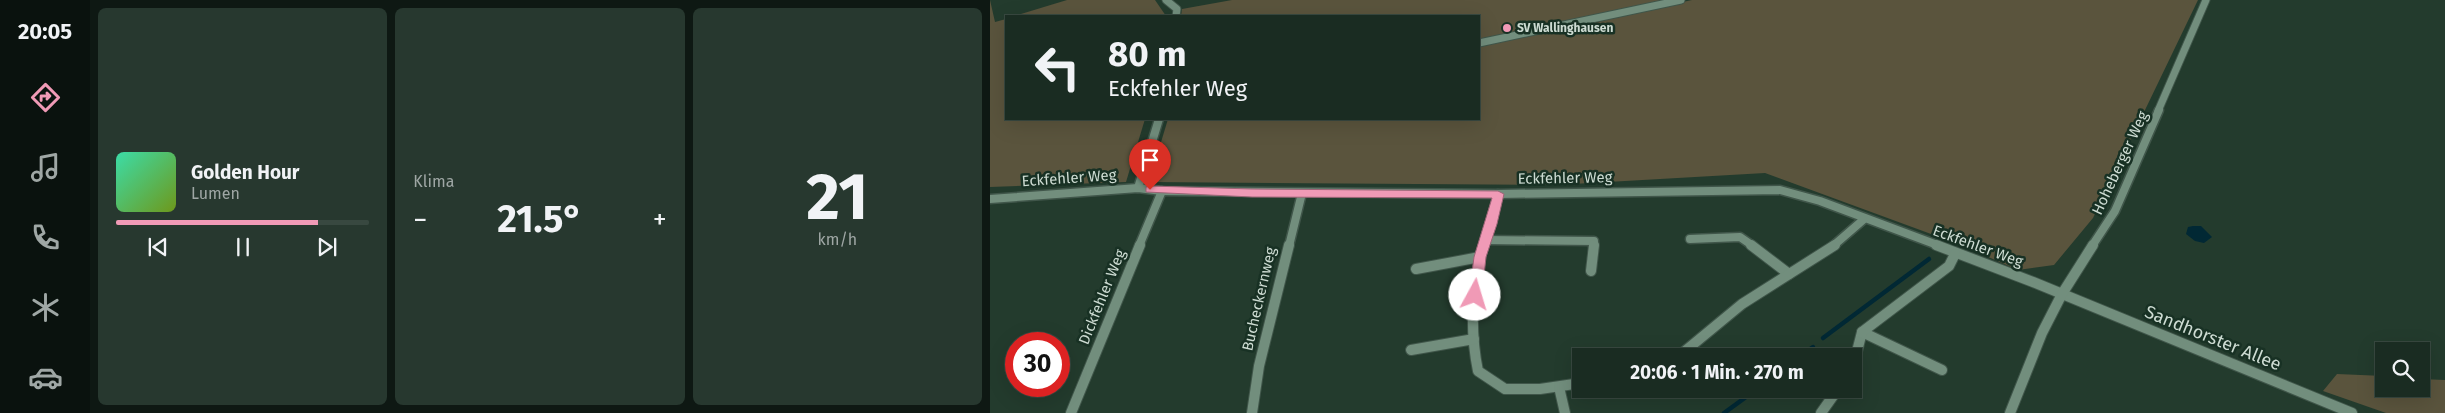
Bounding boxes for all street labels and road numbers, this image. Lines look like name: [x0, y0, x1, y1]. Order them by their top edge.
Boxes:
street label: Hoheberger Weg: [2088, 108, 2152, 218]
street label: Eckfehler Weg: [1021, 166, 1117, 190]
street label: Eckfehler Weg: [1517, 168, 1613, 188]
street label: Eckfehler Weg: [1930, 221, 2026, 271]
street label: Bucheckernweg: [1238, 245, 1280, 353]
street label: Dickfehler Weg: [1075, 247, 1129, 347]
street label: Sandhorster Allee: [2142, 301, 2284, 375]

